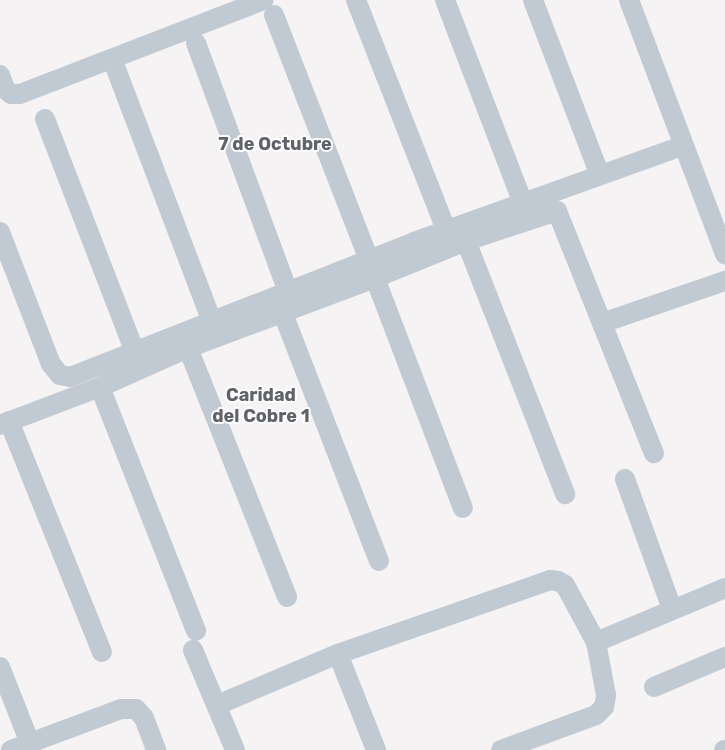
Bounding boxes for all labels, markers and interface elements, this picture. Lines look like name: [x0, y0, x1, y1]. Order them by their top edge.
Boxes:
district label: 7 de Octubre: [218, 133, 332, 155]
district label: Caridad del Cobre 1: [212, 385, 310, 428]

